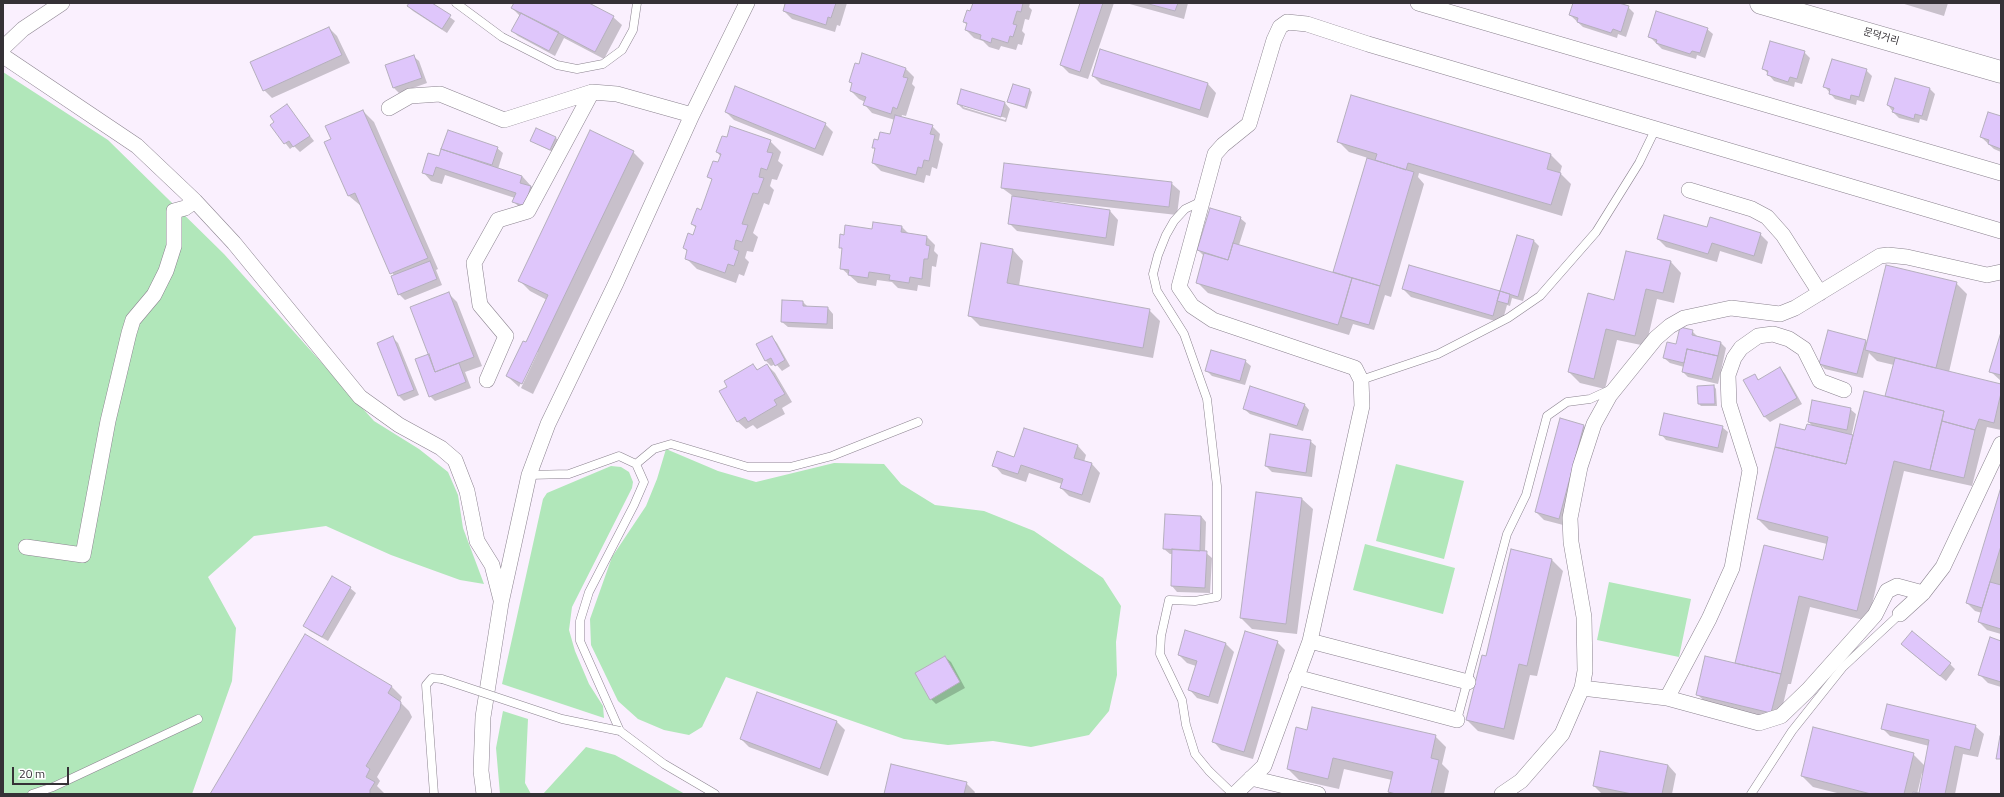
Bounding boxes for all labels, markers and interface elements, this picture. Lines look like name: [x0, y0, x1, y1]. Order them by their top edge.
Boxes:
street label: 문덕거리: [1862, 26, 1900, 48]
scale bar: [14, 759, 71, 785]
text: 20 m: [19, 764, 45, 783]

